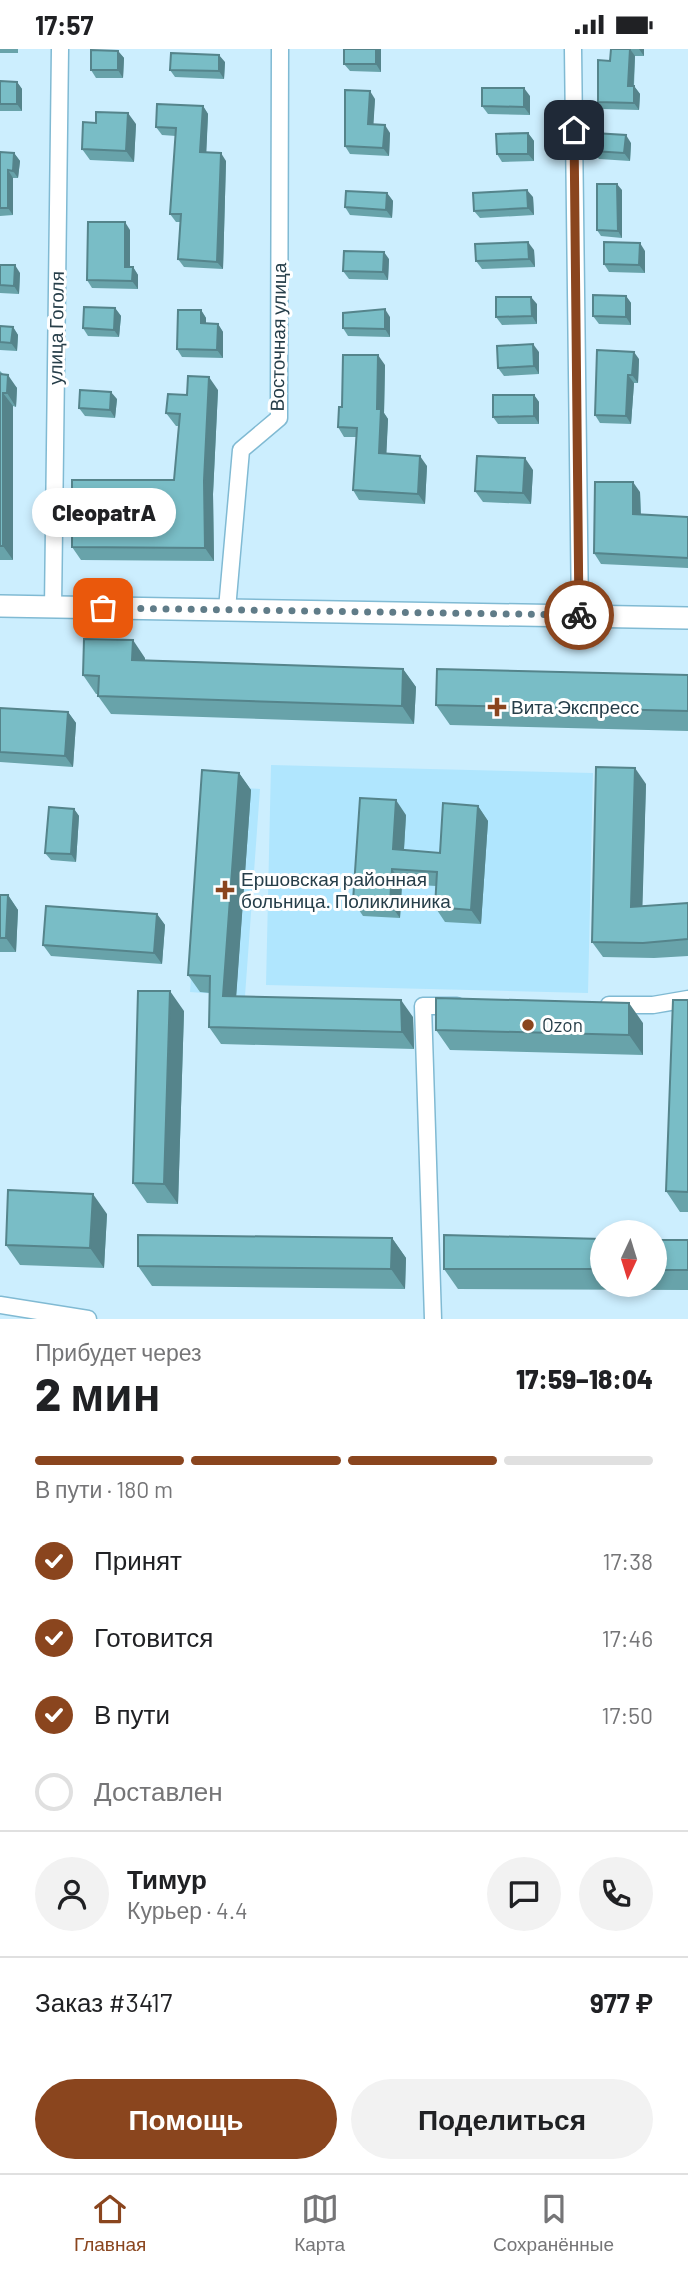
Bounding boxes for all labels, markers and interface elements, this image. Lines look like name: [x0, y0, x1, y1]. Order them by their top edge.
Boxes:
text: 17:57: [35, 9, 93, 40]
pin: [544, 100, 604, 160]
icon: home: [555, 111, 593, 149]
street label: Восточная улица: [265, 262, 290, 412]
street label: улица Гоголя: [43, 271, 68, 385]
callout: CleopatrA: [31, 489, 175, 538]
text: CleopatrA: [52, 498, 156, 526]
pin: [73, 578, 133, 638]
courier: [544, 580, 614, 650]
icon: bag: [84, 589, 122, 627]
icon: bike: [560, 596, 598, 634]
place label: Вита Экспресс: [511, 695, 639, 718]
marker: Вита Экспресс: [489, 699, 505, 715]
place label: Ершовская районная больница. Поликлиника: [241, 867, 451, 912]
marker: Ершовская районная больница. Поликлиника: [215, 880, 235, 900]
place label: Ozon: [542, 1013, 583, 1036]
marker: Ozon: [520, 1017, 536, 1033]
north arrow: [590, 1220, 667, 1297]
map controls: [590, 1220, 667, 1297]
text: Прибудет через: [35, 1338, 202, 1366]
text: 17:59–18:04: [516, 1363, 653, 1394]
text: 2 мин: [35, 1365, 160, 1420]
text: В пути · 180 m: [35, 1475, 173, 1503]
icon: check: [35, 1542, 73, 1580]
text: Принят: [94, 1544, 182, 1575]
text: 17:38: [602, 1547, 653, 1575]
icon: check: [35, 1619, 73, 1657]
text: Готовится: [94, 1621, 213, 1652]
text: 17:46: [602, 1624, 653, 1652]
icon: check: [35, 1696, 73, 1734]
text: В пути: [94, 1698, 170, 1729]
text: 17:50: [601, 1701, 653, 1729]
text: Доставлен: [94, 1775, 223, 1806]
button: person: [35, 1857, 109, 1931]
button: chat: [487, 1857, 561, 1931]
button: phone: [579, 1857, 653, 1931]
text: Тимур: [127, 1863, 207, 1894]
text: Курьер · 4.4: [127, 1896, 248, 1924]
text: Заказ #3417: [35, 1986, 172, 2017]
text: 977 ₽: [590, 1987, 653, 2018]
button: Помощь: [35, 2079, 337, 2159]
button: Поделиться: [351, 2079, 653, 2159]
tab: Главная: [74, 2190, 146, 2256]
tab: Карта: [294, 2190, 345, 2256]
tab: Сохранённые: [493, 2190, 614, 2256]

